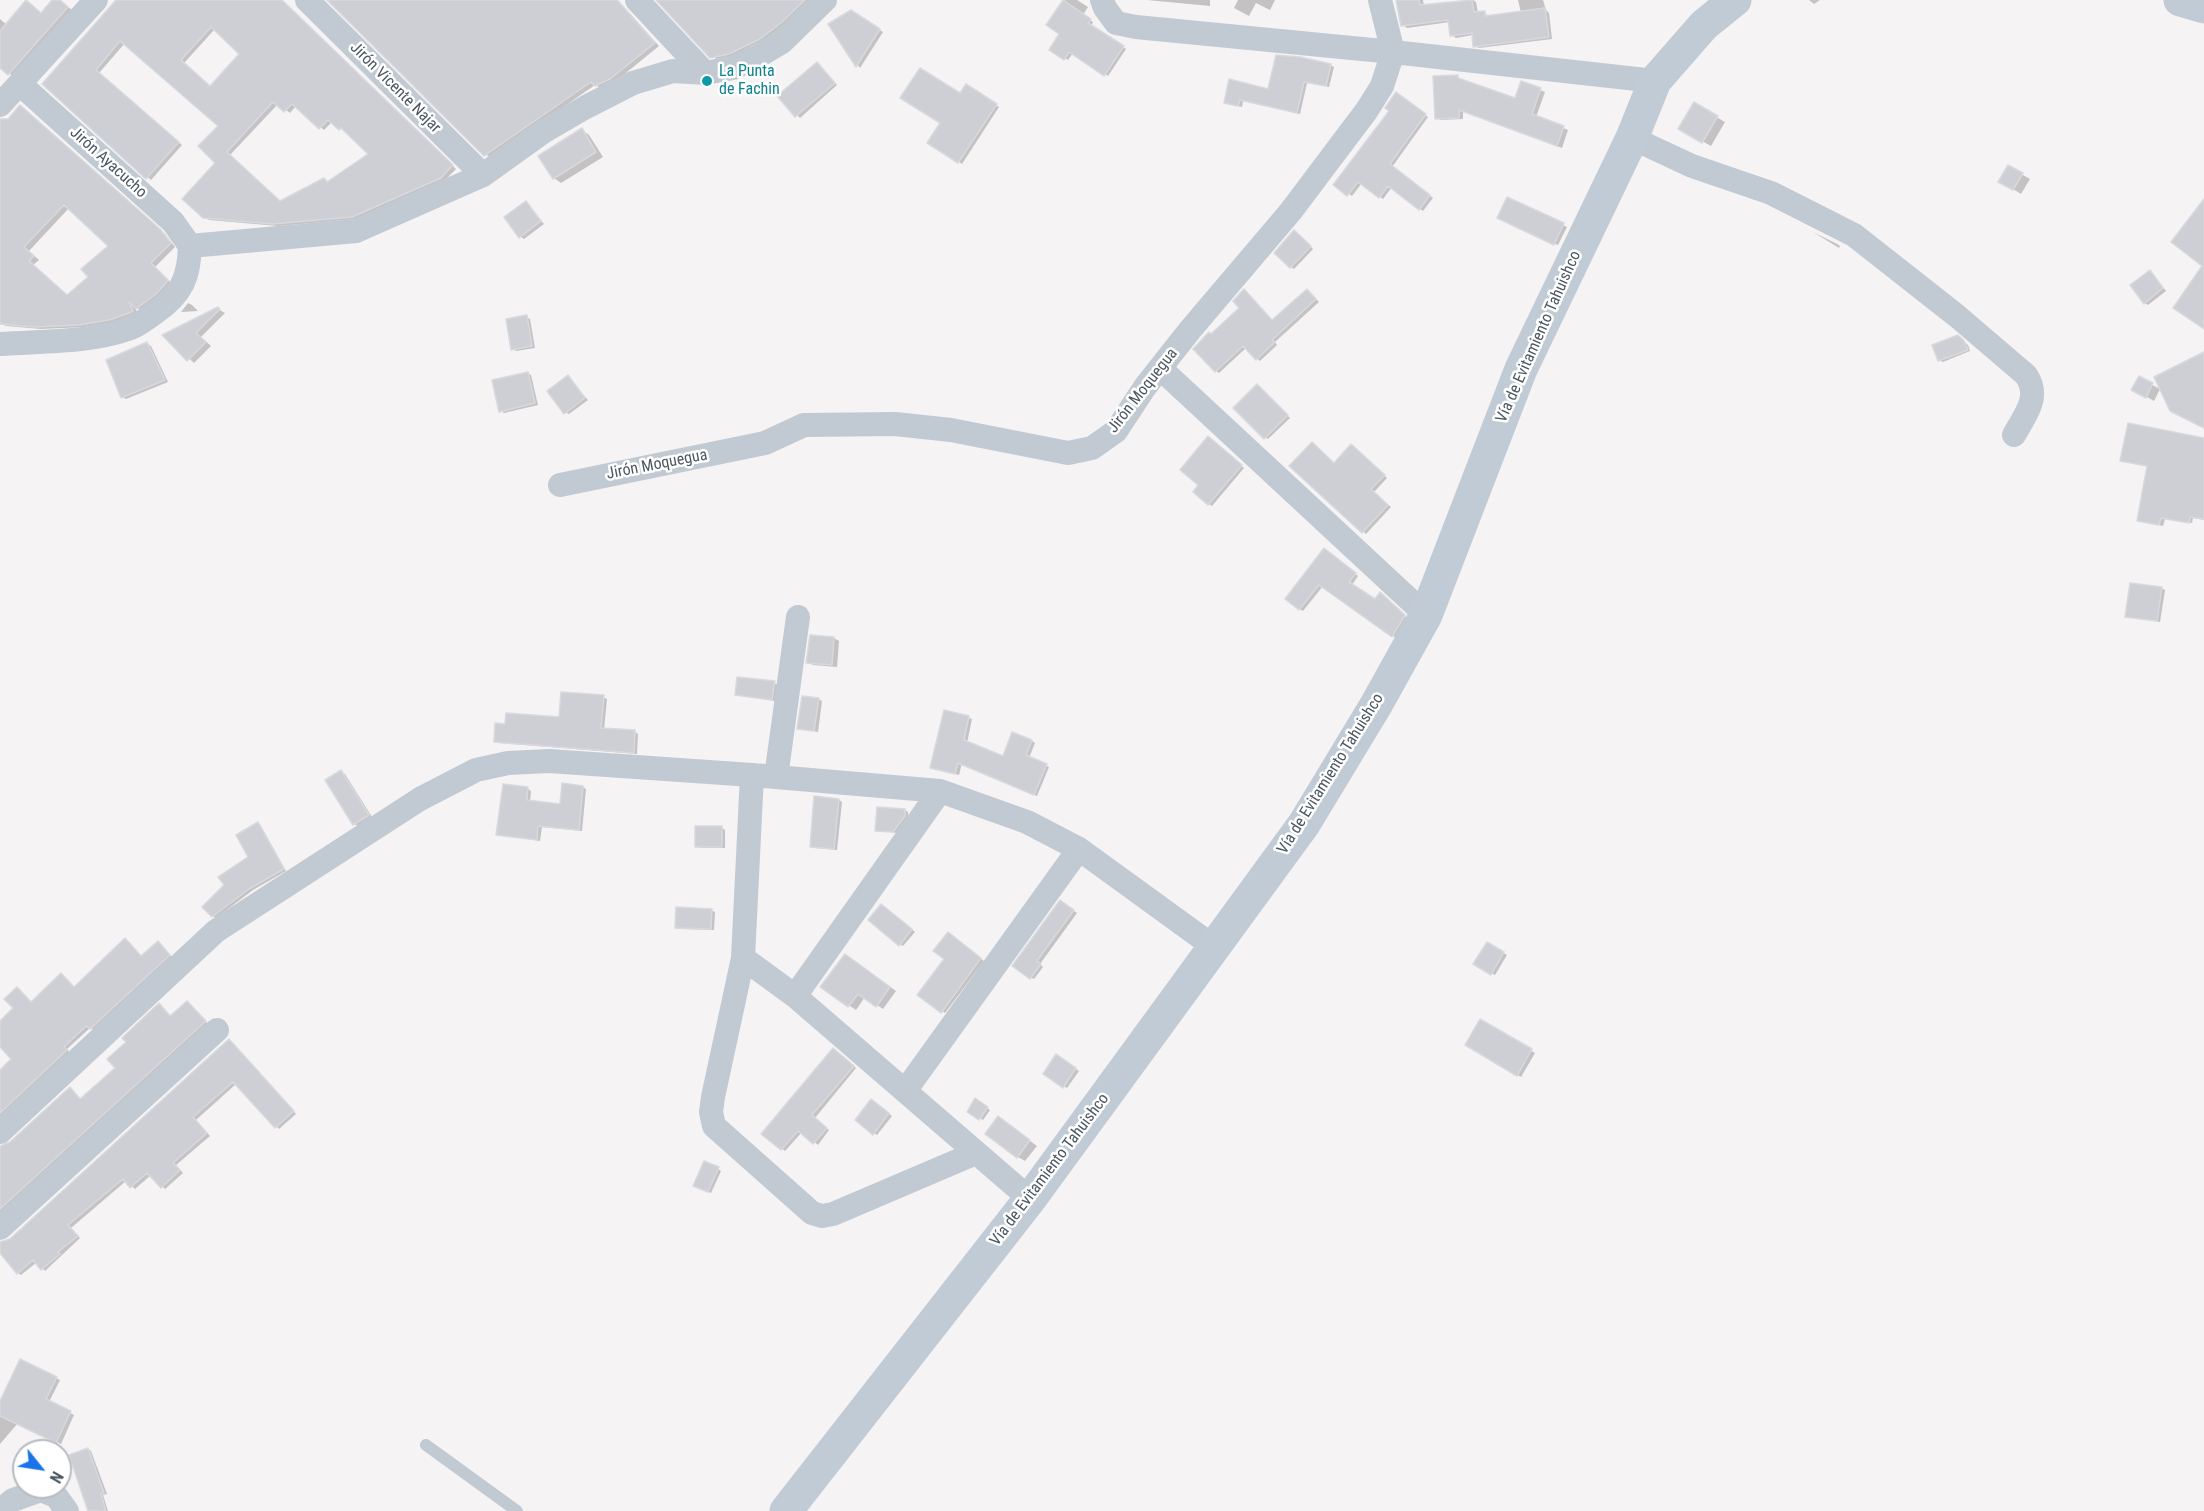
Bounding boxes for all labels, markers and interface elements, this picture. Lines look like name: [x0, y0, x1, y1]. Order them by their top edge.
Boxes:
street label: Jirón Vicente Najar: [346, 39, 444, 137]
place label: La Punta de Fachin: [719, 62, 780, 100]
marker: La Punta de Fachin: [700, 74, 714, 88]
street label: Jirón Ayacucho: [66, 123, 150, 203]
street label: Vía de Evitamiento Tahuishco: [1492, 248, 1586, 426]
street label: Jirón Moquegua: [1104, 345, 1182, 437]
street label: Jirón Moquegua: [605, 446, 709, 484]
street label: Vía de Evitamiento Tahuishco: [1274, 690, 1388, 858]
street label: Vía de Evitamiento Tahuishco: [986, 1090, 1114, 1250]
north arrow: [12, 1439, 72, 1499]
text: N: [46, 1468, 67, 1486]

